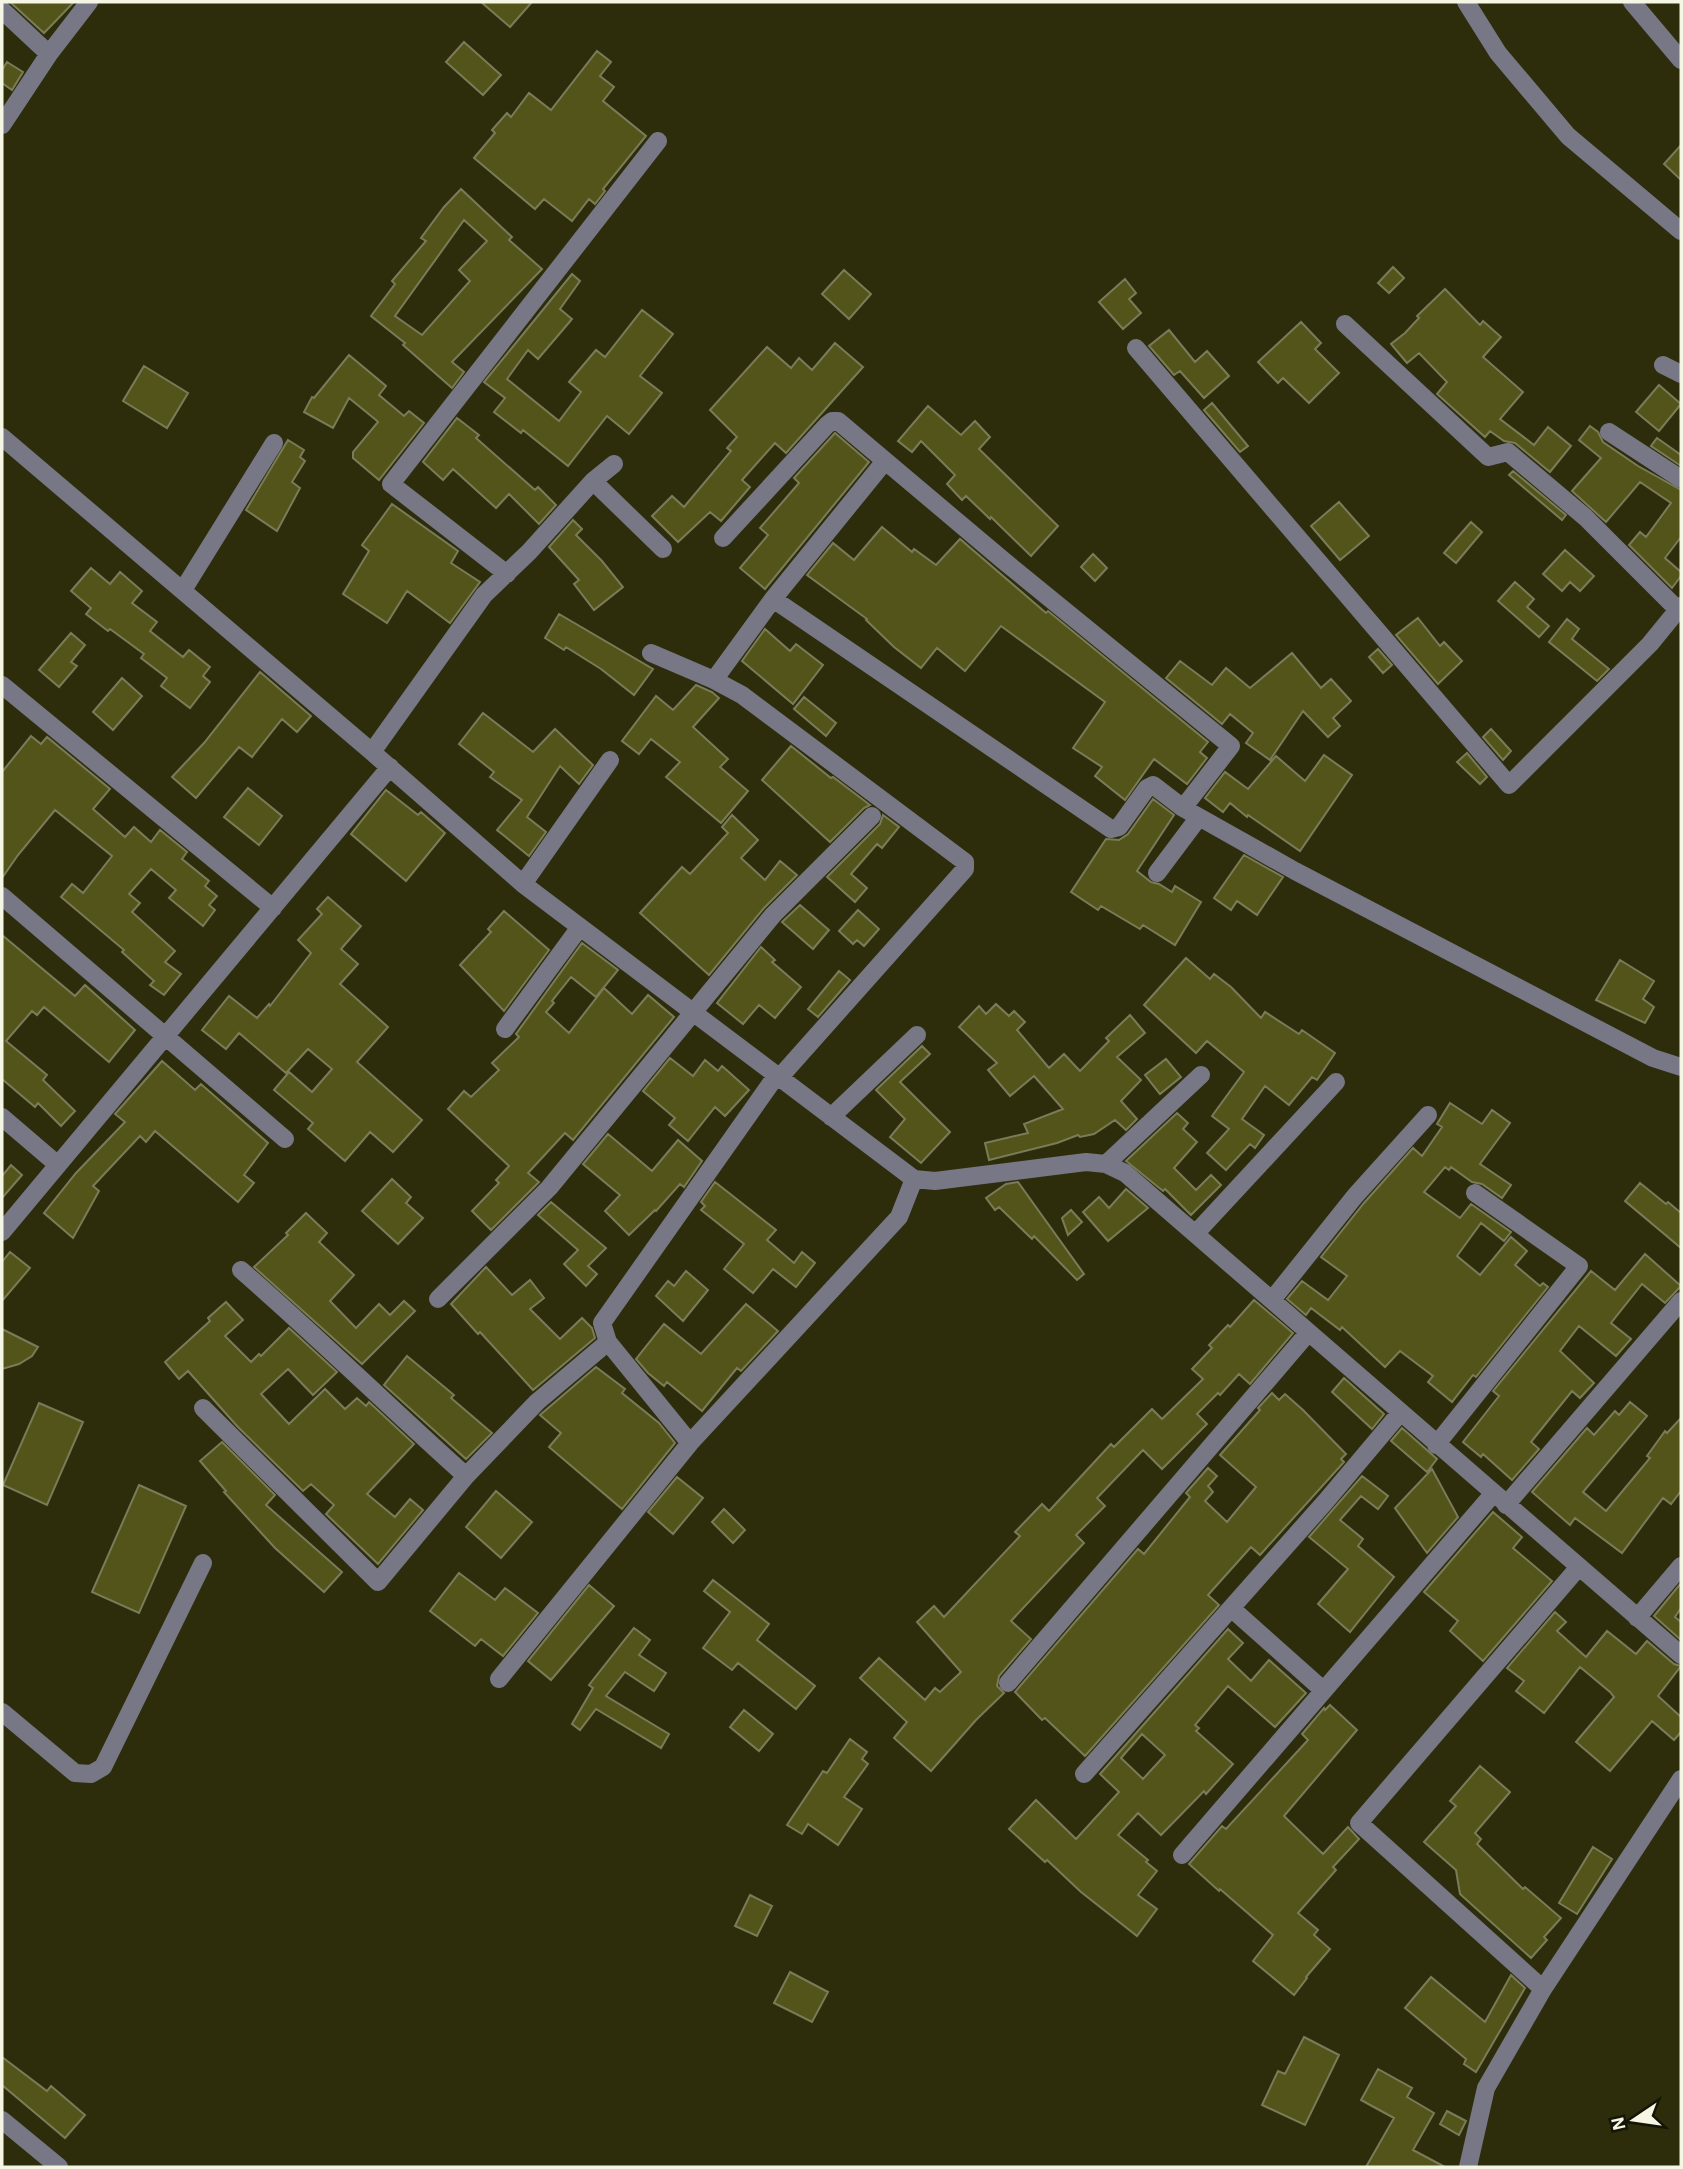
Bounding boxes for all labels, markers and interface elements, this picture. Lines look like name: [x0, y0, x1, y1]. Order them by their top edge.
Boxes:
north arrow: [1599, 2085, 1669, 2155]
text: N: [1608, 2115, 1630, 2132]

